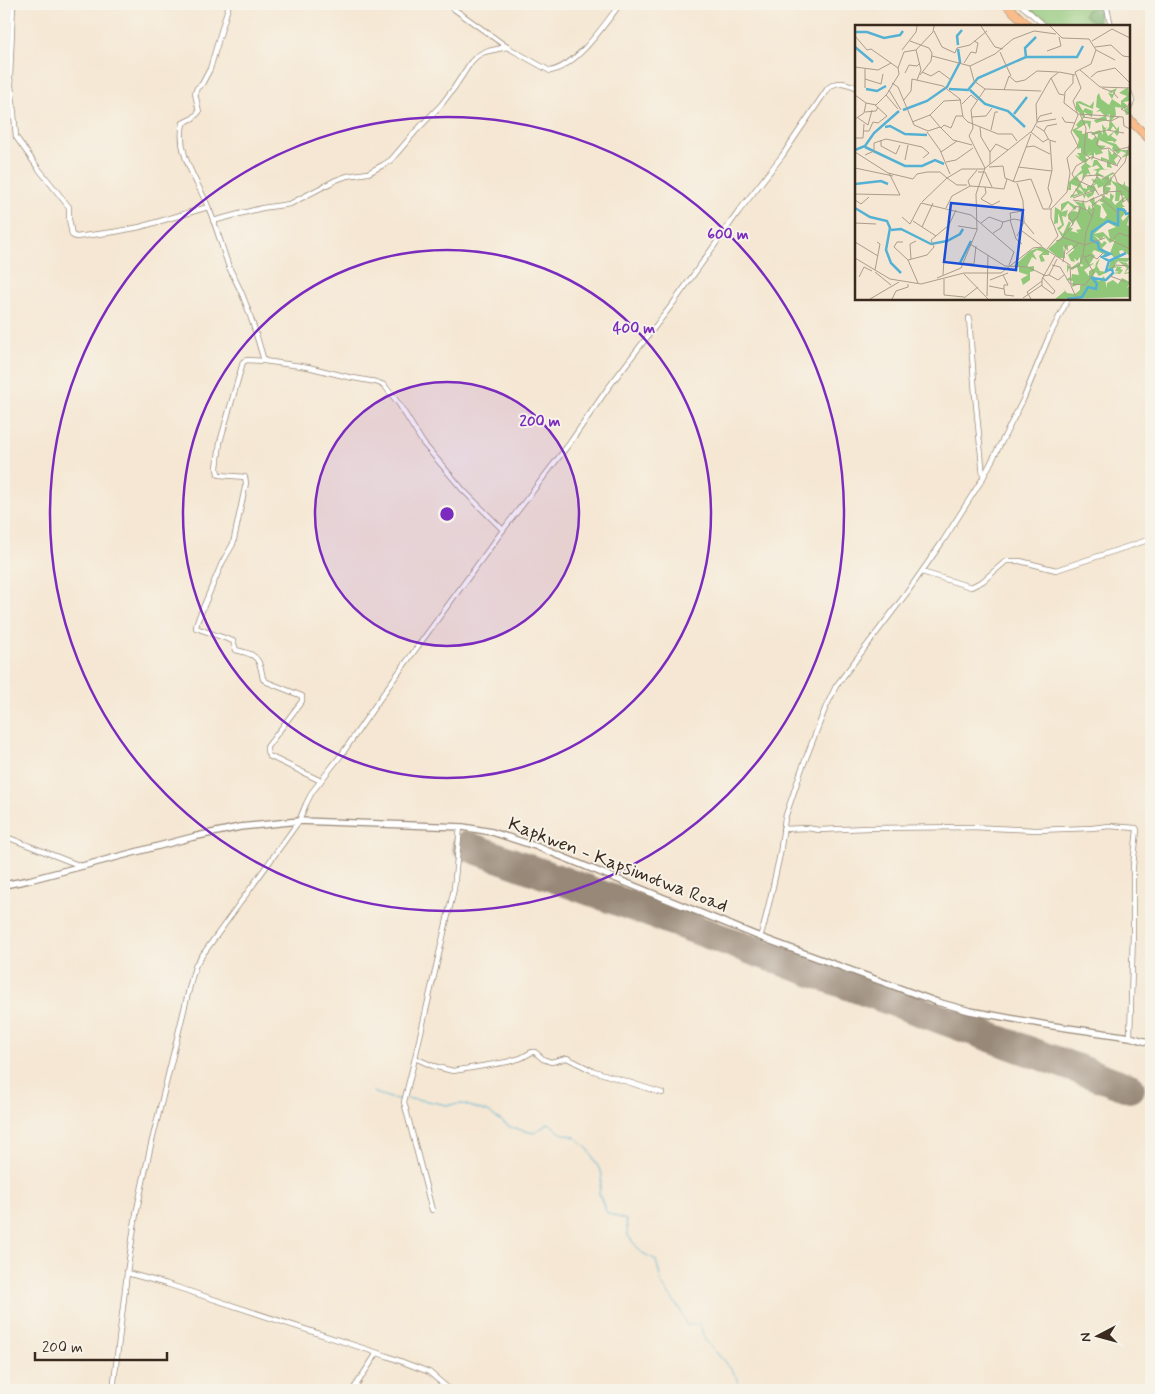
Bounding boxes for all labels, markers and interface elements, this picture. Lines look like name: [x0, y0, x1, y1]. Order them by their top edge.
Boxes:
inset map: [855, 25, 1130, 300]
text: 600 m: [707, 225, 749, 245]
text: 400 m: [613, 319, 655, 339]
text: 200 m: [520, 412, 561, 432]
centre of rings: [438, 505, 456, 523]
street label: Kapkwen - Kapsimotwa Road: [505, 812, 731, 918]
north arrow: [1072, 1312, 1122, 1362]
scale bar: [35, 1329, 168, 1361]
text: N: [1077, 1332, 1096, 1343]
text: 200 m: [42, 1338, 83, 1358]

